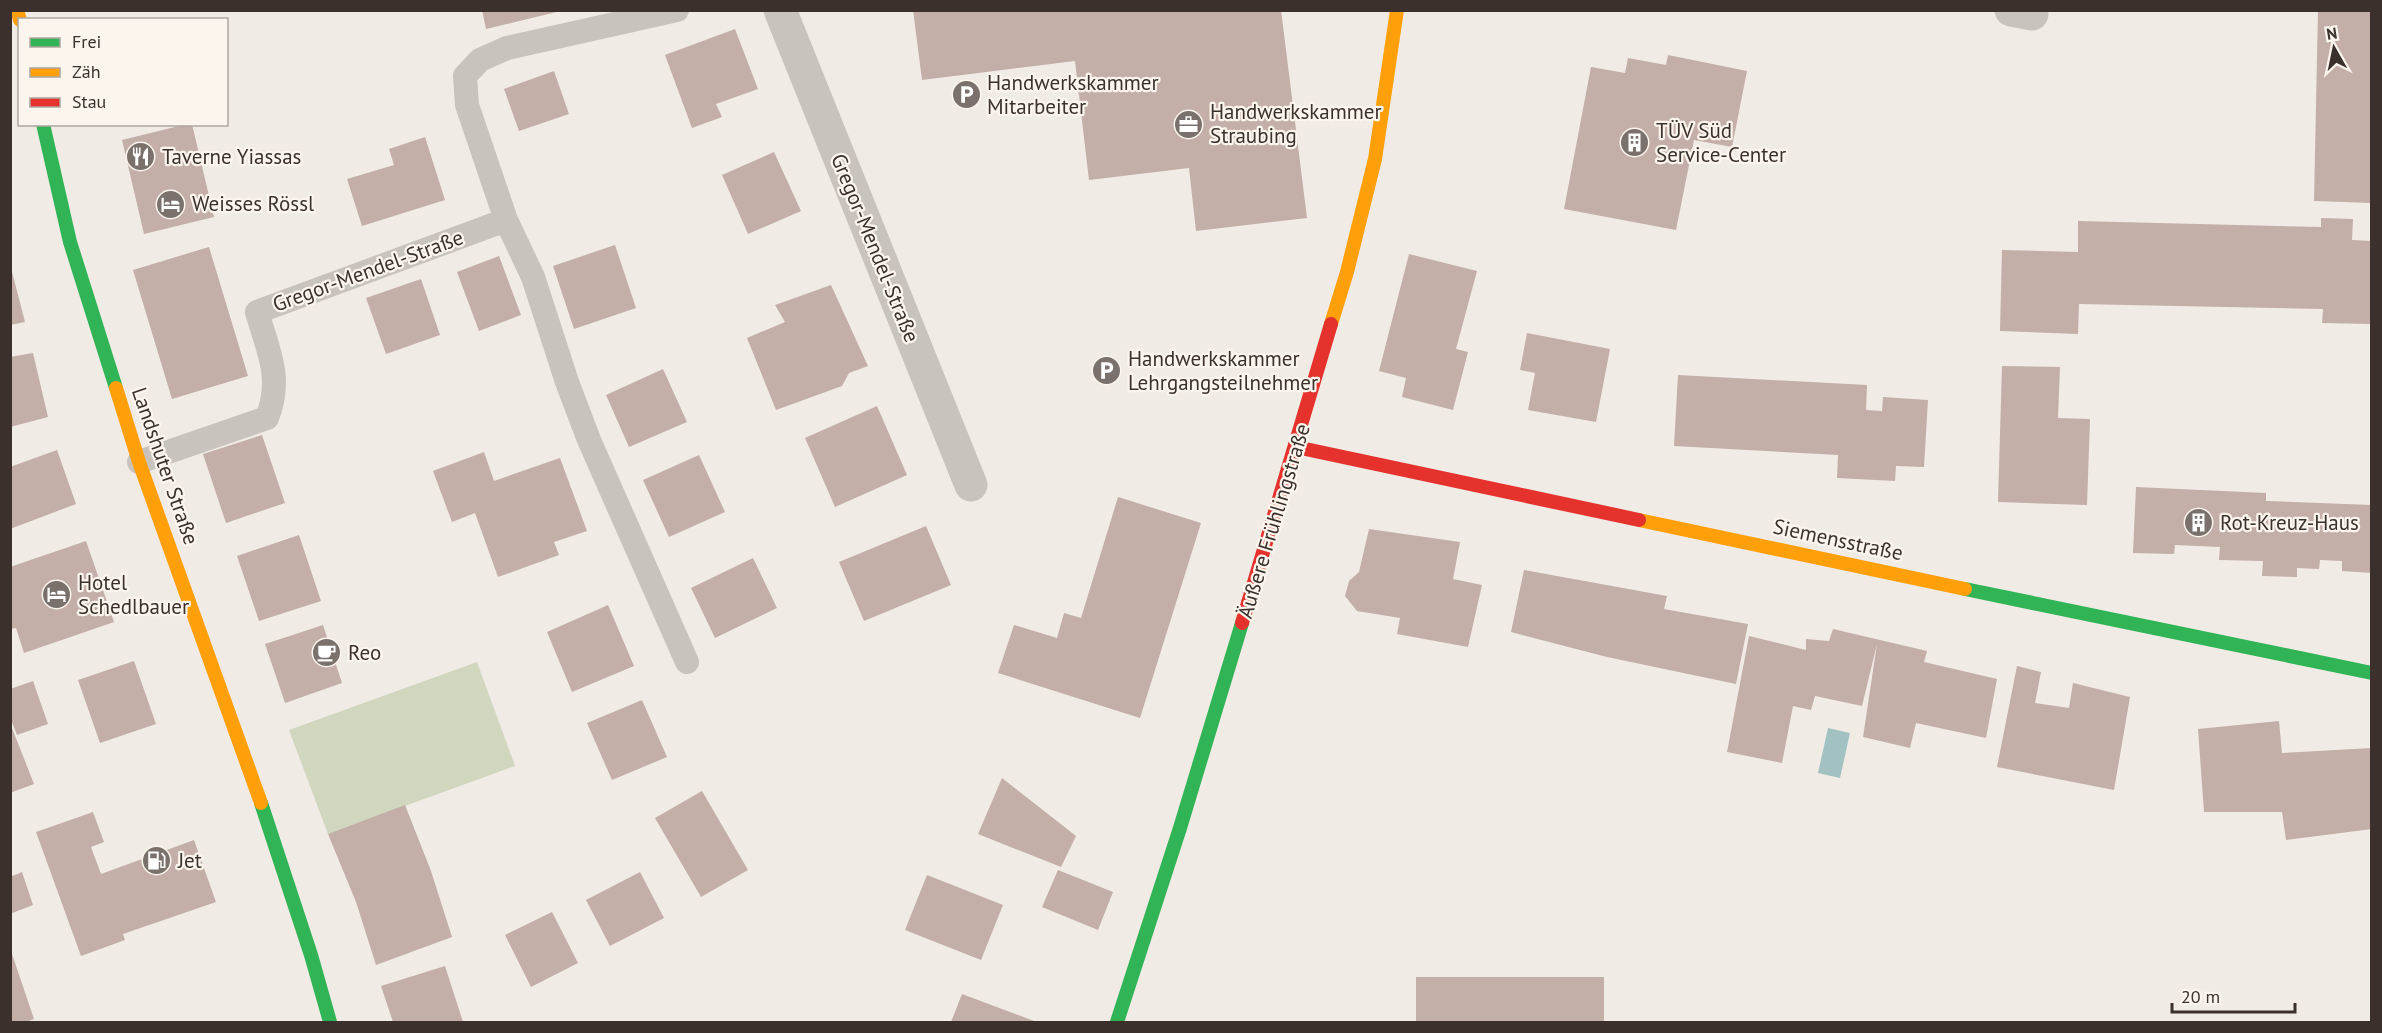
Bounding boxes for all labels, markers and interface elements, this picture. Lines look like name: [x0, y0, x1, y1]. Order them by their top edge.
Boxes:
legend: [18, 18, 228, 126]
north arrow: [2304, 18, 2364, 78]
text: N: [2325, 22, 2338, 44]
text: Frei: [72, 30, 101, 53]
text: Zäh: [72, 60, 101, 83]
place label: Handwerkskammer Mitarbeiter: [987, 69, 1159, 120]
parking icon: Handwerkskammer Mitarbeiter: [950, 79, 982, 111]
text: Stau: [72, 90, 106, 113]
place label: Handwerkskammer Straubing: [1210, 98, 1382, 149]
office icon: Handwerkskammer Straubing: [1173, 108, 1205, 140]
place label: TÜV Süd Service-Center: [1656, 117, 1786, 168]
building icon: TÜV Süd Service-Center: [1619, 127, 1651, 159]
restaurant icon: Taverne Yiassas: [125, 141, 157, 173]
place label: Taverne Yiassas: [162, 143, 301, 170]
street label: Gregor-Mendel-Straße: [825, 150, 926, 346]
hotel icon: Weisses Rössl: [155, 188, 187, 220]
place label: Weisses Rössl: [192, 190, 314, 217]
street label: Gregor-Mendel-Straße: [269, 223, 467, 318]
place label: Handwerkskammer Lehrgangsteilnehmer: [1128, 345, 1318, 396]
parking icon: Handwerkskammer Lehrgangsteilnehmer: [1091, 355, 1123, 387]
street label: Landshuter Straße: [126, 384, 205, 548]
street label: Äußere Frühlingstraße: [1231, 420, 1316, 621]
building icon: Rot-Kreuz-Haus: [2183, 507, 2215, 539]
place label: Rot-Kreuz-Haus: [2220, 509, 2359, 536]
street label: Siemensstraße: [1771, 513, 1906, 566]
place label: Hotel Schedlbauer: [78, 569, 189, 620]
hotel icon: Hotel Schedlbauer: [41, 579, 73, 611]
cafe icon: Reo: [311, 637, 343, 669]
place label: Reo: [348, 639, 381, 666]
fuel station icon: Jet: [141, 845, 173, 877]
place label: Jet: [177, 847, 202, 874]
scale bar: [2172, 976, 2295, 1014]
text: 20 m: [2181, 985, 2220, 1008]

